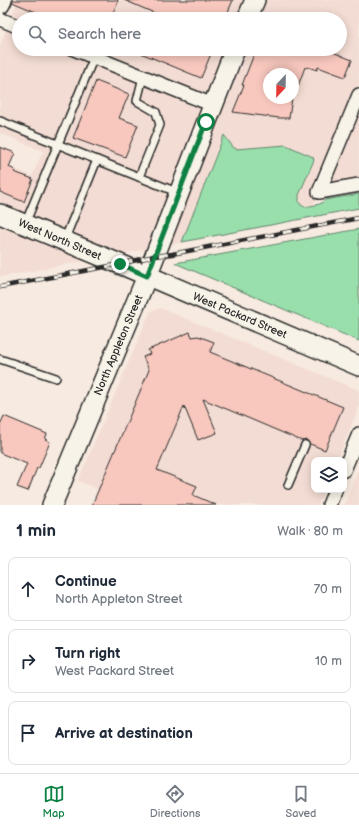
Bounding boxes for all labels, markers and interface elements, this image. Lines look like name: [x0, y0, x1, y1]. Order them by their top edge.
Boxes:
search box: [12, 12, 347, 56]
icon: search: [26, 23, 48, 45]
text: Search here: [58, 25, 141, 44]
north arrow: [263, 68, 299, 104]
route start: [197, 113, 215, 131]
street label: West North Street: [16, 216, 104, 263]
route end: [111, 255, 129, 273]
street label: West Packard Street: [191, 290, 289, 341]
street label: North Appleton Street: [91, 292, 146, 397]
map controls: [311, 457, 347, 493]
button: layers: [311, 457, 347, 493]
text: 1 min: [16, 521, 56, 541]
text: Walk · 80 m: [277, 523, 343, 539]
text: Continue: [55, 572, 117, 591]
icon: ahead: [17, 578, 39, 600]
text: 70 m: [314, 581, 342, 597]
text: North Appleton Street: [55, 591, 183, 607]
text: Turn right: [55, 644, 120, 663]
icon: right: [17, 650, 39, 672]
text: 10 m: [315, 653, 342, 669]
text: West Packard Street: [55, 663, 174, 679]
icon: arrive: [17, 722, 39, 744]
text: Arrive at destination: [55, 724, 193, 743]
tab: Map: [43, 783, 65, 820]
tab: Directions: [150, 783, 200, 820]
tab: Saved: [286, 783, 316, 820]

